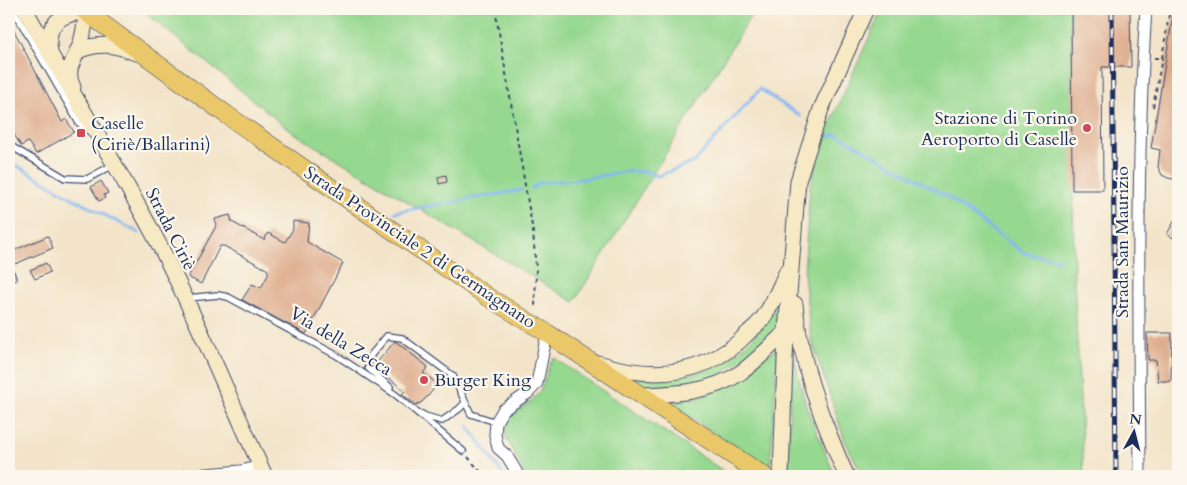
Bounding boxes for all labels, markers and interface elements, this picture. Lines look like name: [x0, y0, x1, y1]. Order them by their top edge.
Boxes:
place label: Stazione di Torino Aeroporto di Caselle: [921, 106, 1077, 152]
place label: Caselle (Ciriè/Ballarini): [91, 111, 211, 157]
marker: Stazione di Torino Aeroporto di Caselle: [1081, 122, 1093, 134]
marker: Caselle (Ciriè/Ballarini): [75, 127, 87, 139]
street label: Strada Provinciale 2 di Germagnano: [299, 160, 541, 335]
street label: Strada San Maurizio: [1110, 166, 1135, 318]
street label: Strada Ciriè: [139, 184, 202, 275]
street label: Via della Zecca: [285, 301, 397, 382]
place label: Burger King: [434, 368, 532, 393]
marker: Burger King: [418, 374, 430, 386]
north arrow: [1110, 408, 1160, 458]
text: N: [1128, 409, 1143, 430]

